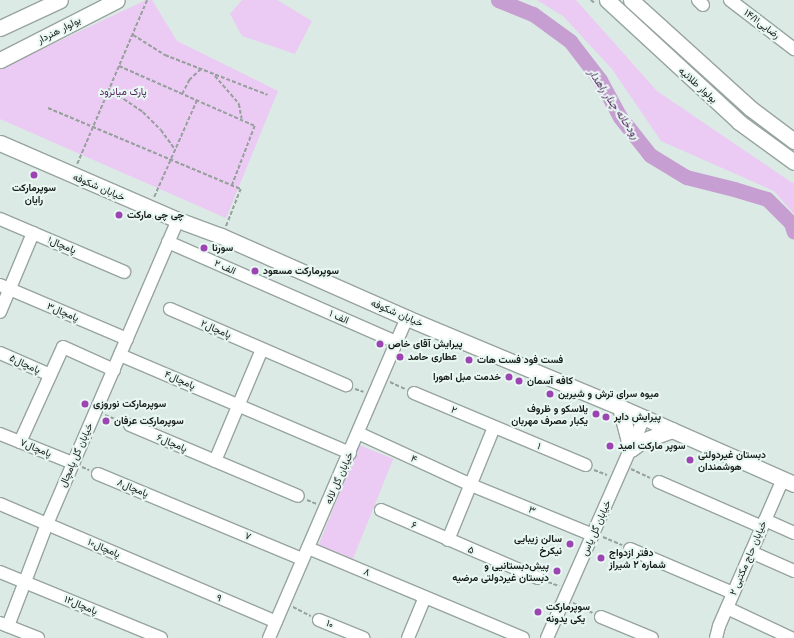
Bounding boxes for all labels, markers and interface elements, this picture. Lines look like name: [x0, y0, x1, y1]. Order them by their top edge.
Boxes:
street label: رضایی۱۴/۱۱: [742, 7, 782, 41]
street label: بولوار هنردار: [35, 14, 83, 46]
street label: بولوار طلائیه: [676, 65, 720, 105]
water label: رودخانه چنار راهدار: [586, 66, 642, 142]
park label: پارک میانرود: [99, 86, 147, 98]
marker: سوپرمارکت رایان: [29, 170, 39, 180]
street label: خیابان شکوفه: [71, 171, 127, 203]
place label: سوپرمارکت رایان: [12, 181, 56, 204]
place label: چی چی مارکت: [127, 209, 184, 221]
marker: چی چی مارکت: [114, 210, 124, 220]
street label: پامچال۱: [46, 234, 78, 256]
place label: سورنا: [212, 242, 233, 254]
marker: سورنا: [199, 243, 209, 253]
street label: ۲ الف: [212, 257, 238, 277]
place label: سوپرمارکت مسعود: [263, 265, 339, 277]
marker: سوپرمارکت مسعود: [250, 266, 260, 276]
street label: خیابان شکوفه: [369, 297, 425, 329]
street label: پامچال۳: [45, 300, 81, 324]
street label: ۱ الف: [327, 307, 351, 327]
street label: پامچال۲: [199, 317, 233, 341]
place label: پیرایش آقای خاص: [388, 338, 462, 350]
marker: پیرایش آقای خاص: [375, 339, 385, 349]
place label: عطاری حامد: [408, 351, 457, 363]
street label: پامچال۵: [8, 352, 42, 376]
marker: عطاری حامد: [395, 352, 405, 362]
place label: فست فود فست هات: [477, 354, 563, 366]
marker: فست فود فست هات: [464, 355, 474, 365]
street label: پامچال۴: [163, 368, 197, 392]
place label: خدمت مبل اهورا: [433, 371, 501, 383]
marker: خدمت مبل اهورا: [504, 372, 514, 382]
place label: کافه آسمان: [527, 375, 573, 387]
marker: کافه آسمان: [514, 376, 524, 386]
place label: میوه سرای ترش و شیرین: [558, 388, 659, 400]
marker: میوه سرای ترش و شیرین: [545, 389, 555, 399]
place label: سوپرمارکت نوروزی: [93, 398, 166, 410]
marker: سوپرمارکت نوروزی: [80, 399, 90, 409]
place label: پلاسکو و ظروف یکبار مصرف مهربان: [511, 402, 588, 426]
street label: ۲: [449, 403, 459, 417]
marker: پلاسکو و ظروف یکبار مصرف مهربان: [591, 409, 601, 419]
place label: پیرایش داپر: [614, 411, 661, 423]
marker: پیرایش داپر: [601, 412, 611, 422]
place label: سوپرمارکت عرفان: [114, 415, 184, 427]
marker: سوپرمارکت عرفان: [101, 416, 111, 426]
street label: خیابان گل پامچال: [57, 421, 95, 489]
street label: پامچال۶: [155, 431, 189, 455]
street label: پامچال۷: [19, 436, 53, 460]
street label: ۱: [535, 440, 543, 452]
place label: سوپر مارکت امید: [618, 440, 685, 452]
marker: سوپر مارکت امید: [605, 441, 615, 451]
place label: دبستان غیردولتی هوشمندان: [698, 448, 766, 472]
street label: خیابان گل لاله: [322, 450, 356, 506]
street label: ۴: [409, 452, 419, 466]
marker: دبستان غیردولتی هوشمندان: [685, 455, 695, 465]
street label: پامچال۸: [116, 476, 150, 500]
street label: خیابان گل یاس: [578, 498, 614, 558]
street label: ۳: [527, 503, 537, 517]
street label: ۶: [409, 519, 419, 531]
street label: خیابان حاج مکتبی ۲: [727, 519, 769, 597]
street label: ۷: [243, 529, 253, 543]
place label: سالن زیبایی نیکرخ: [514, 532, 562, 556]
street label: پامچال۱۰: [86, 536, 122, 560]
marker: سالن زیبایی نیکرخ: [565, 539, 575, 549]
street label: ۵: [466, 543, 476, 557]
place label: دفتر ازدواج شماره ۲ شیراز: [609, 546, 666, 570]
marker: دفتر ازدواج شماره ۲ شیراز: [596, 553, 606, 563]
place label: پیش‌دبستانیی و دبستان غیردولتی مرضیه: [452, 559, 549, 582]
street label: ۸: [362, 565, 372, 579]
marker: پیش‌دبستانیی و دبستان غیردولتی مرضیه: [552, 566, 562, 576]
street label: ۹: [214, 592, 224, 604]
street label: پامچال۱۲: [63, 593, 99, 617]
place label: سوپرمارکت یکی یدونه: [546, 600, 590, 624]
marker: سوپرمارکت یکی یدونه: [533, 607, 543, 617]
street label: ۱۰: [324, 617, 336, 631]

